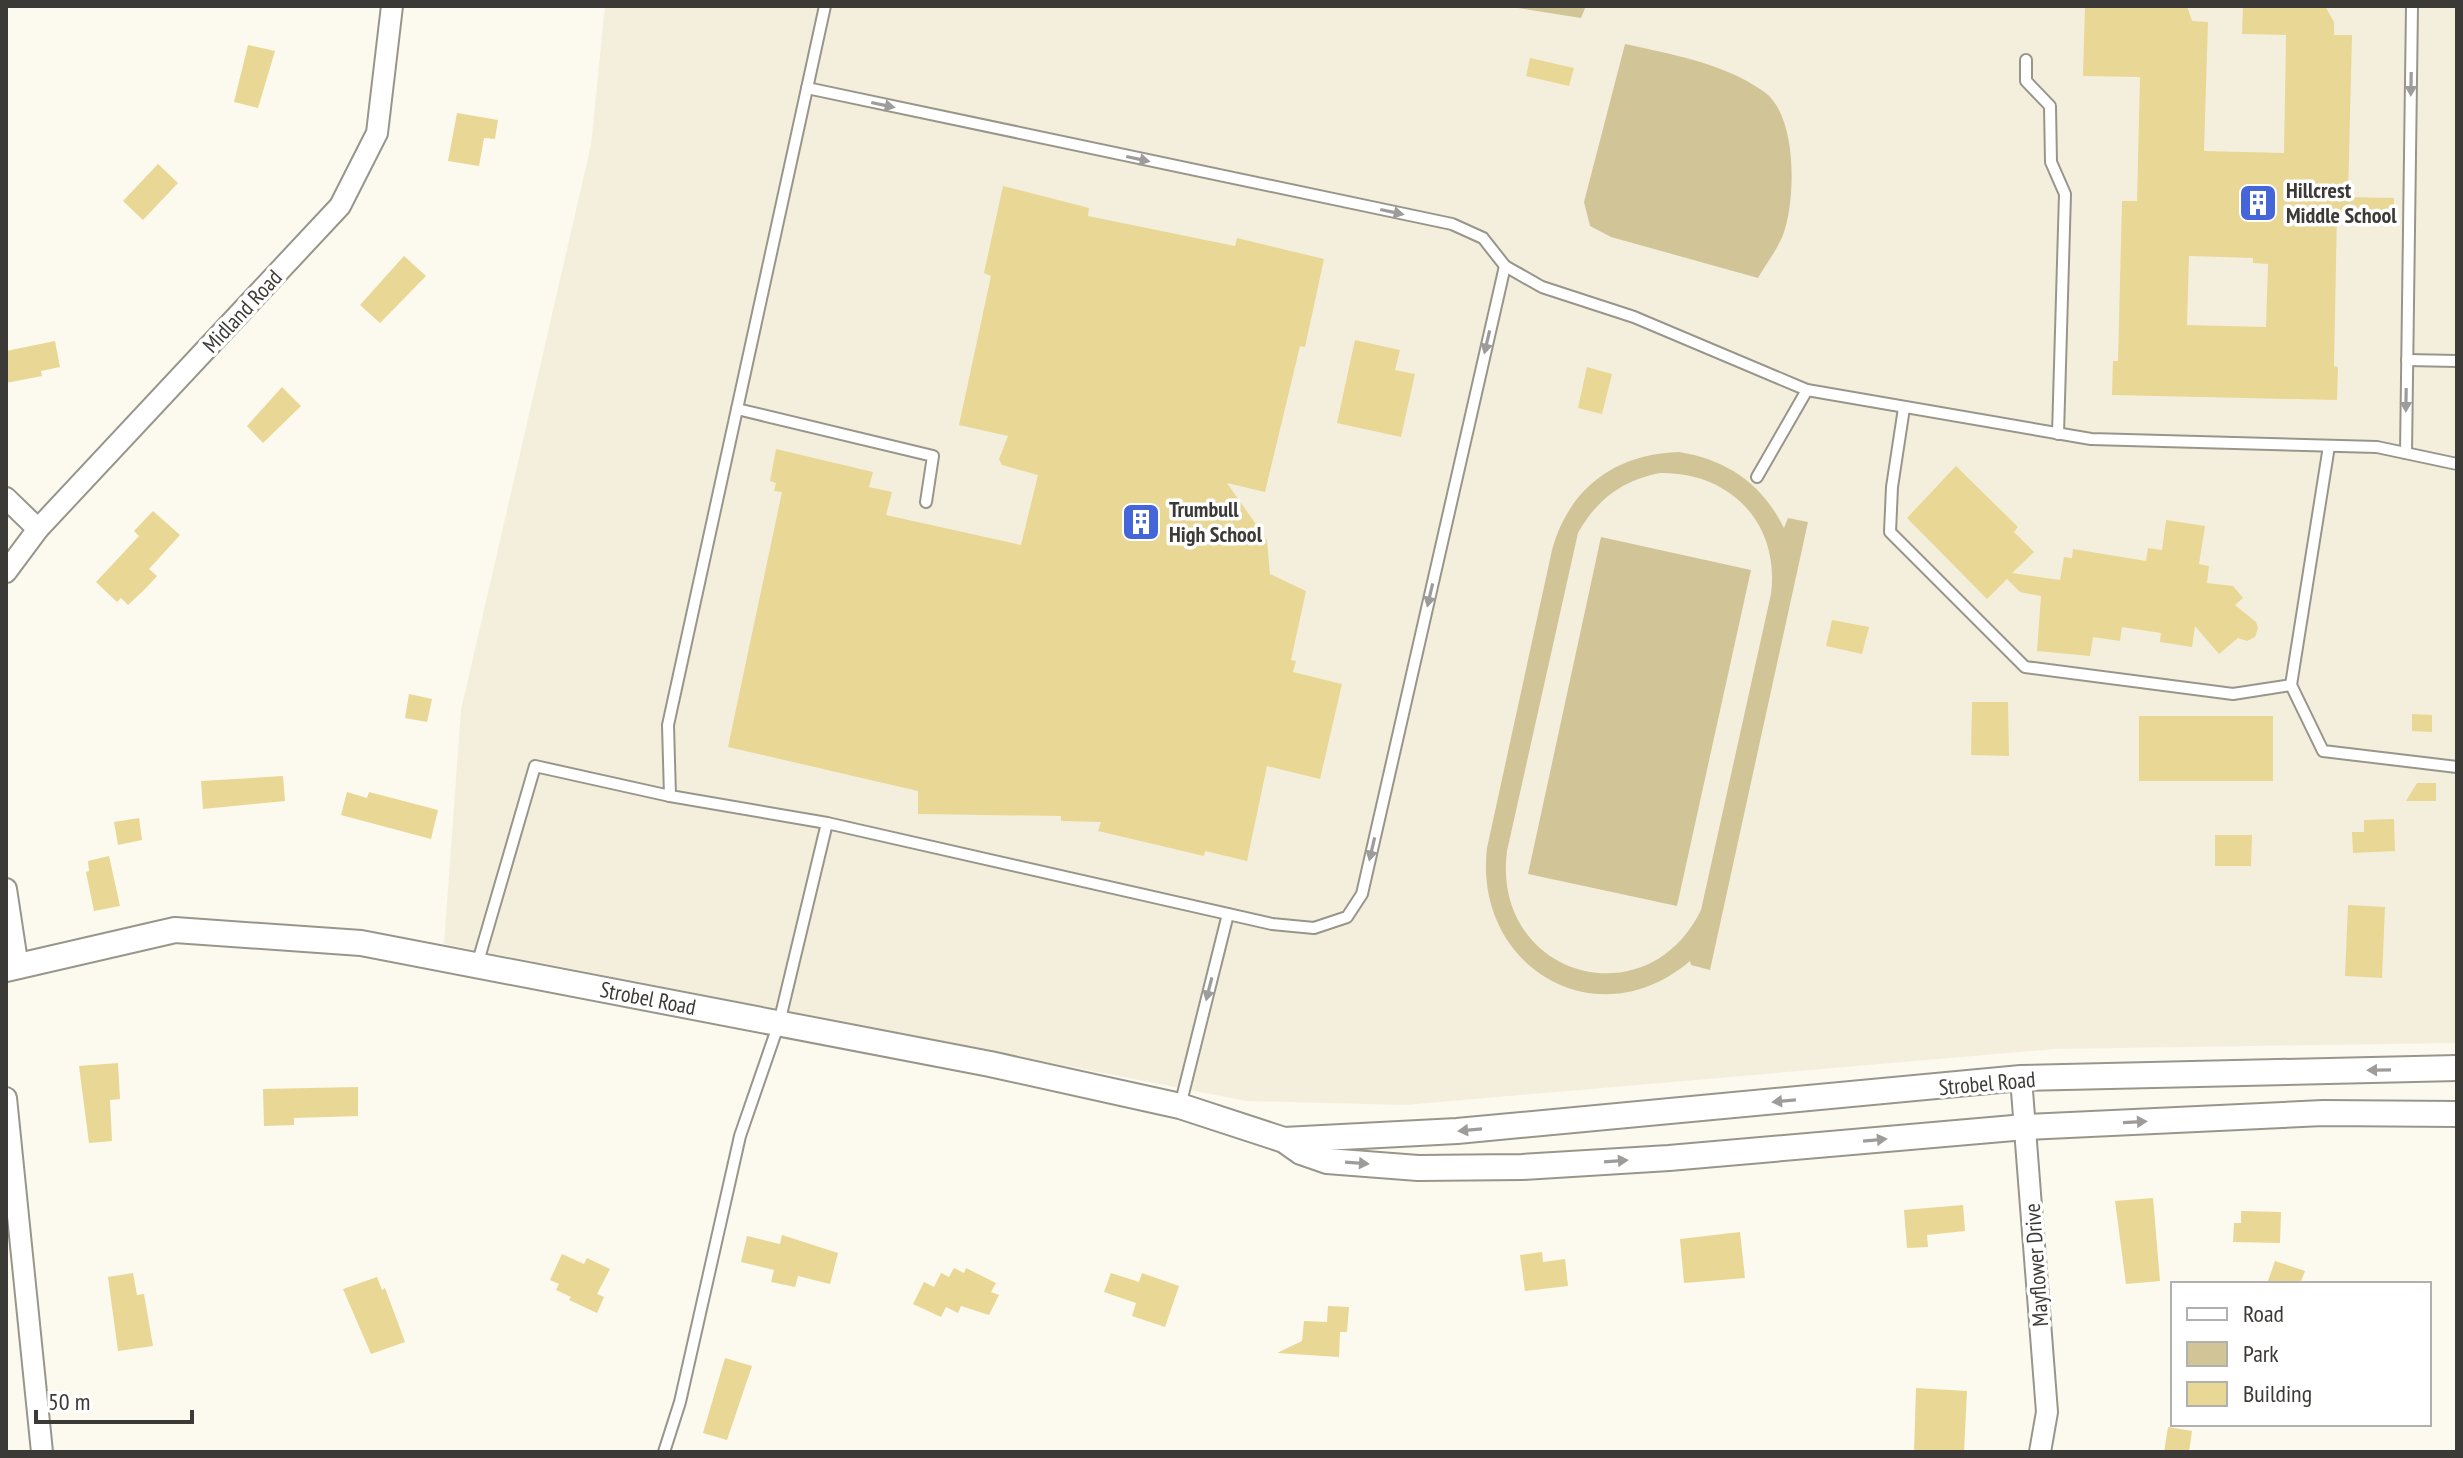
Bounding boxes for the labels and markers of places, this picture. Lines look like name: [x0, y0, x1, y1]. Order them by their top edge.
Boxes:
place label: Hillcrest Middle School: [2286, 176, 2397, 229]
building icon: Hillcrest Middle School: [2237, 182, 2279, 224]
place label: Trumbull High School: [1169, 495, 1263, 548]
building icon: Trumbull High School: [1120, 501, 1162, 543]

